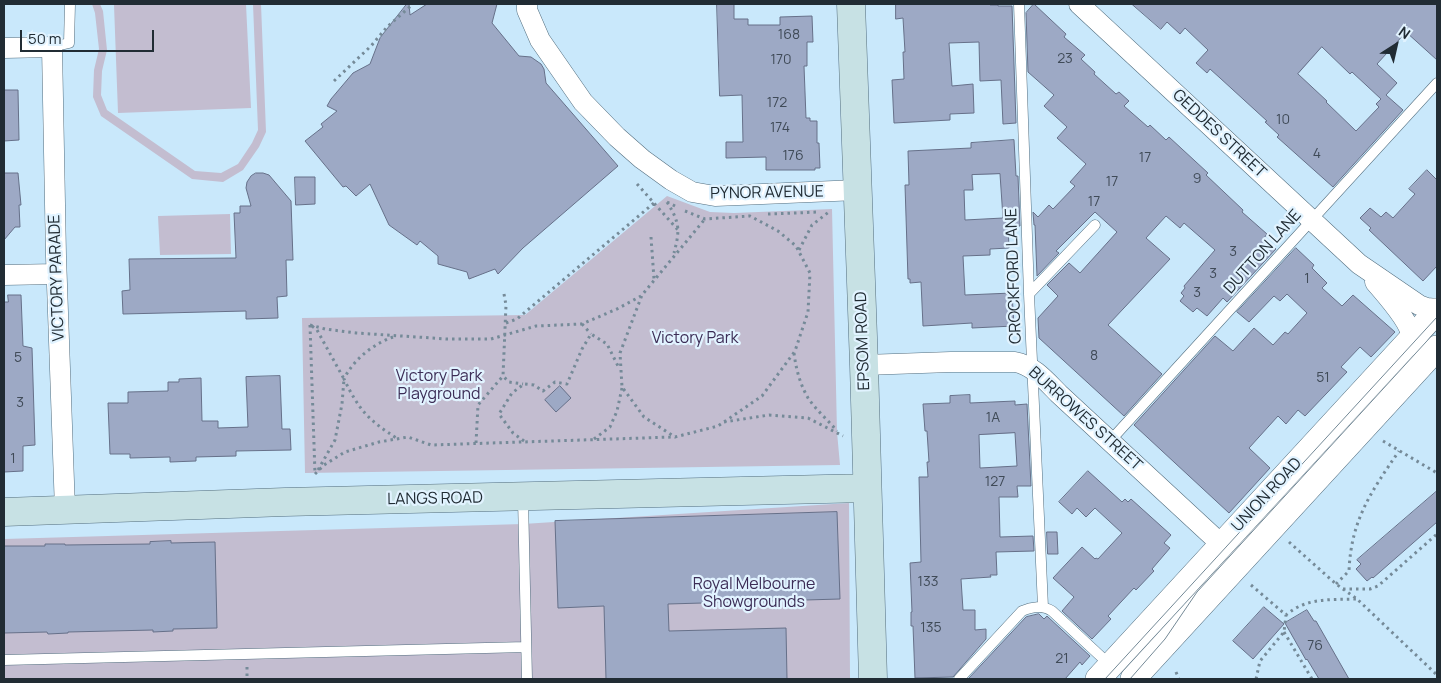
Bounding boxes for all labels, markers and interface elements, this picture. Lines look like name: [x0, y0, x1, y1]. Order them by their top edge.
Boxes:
scale bar: [22, 20, 156, 52]
north arrow: [1371, 20, 1421, 70]
text: N: [1395, 22, 1414, 43]
house number: 168: [778, 27, 800, 43]
text: 50 m: [28, 28, 62, 49]
house number: 23: [1057, 51, 1073, 67]
house number: 170: [770, 52, 792, 68]
street label: GEDDES STREET: [1168, 86, 1270, 182]
house number: 172: [767, 95, 787, 111]
house number: 10: [1276, 112, 1290, 128]
house number: 174: [770, 120, 790, 136]
house number: 4: [1313, 146, 1321, 162]
house number: 176: [782, 148, 804, 164]
house number: 17: [1139, 150, 1151, 166]
house number: 9: [1193, 171, 1201, 187]
house number: 17: [1106, 174, 1118, 190]
street label: PYNOR AVENUE: [710, 182, 824, 204]
house number: 17: [1088, 194, 1100, 210]
street label: DUTTON LANE: [1220, 206, 1306, 298]
street label: CROCKFORD LANE: [1002, 208, 1026, 344]
street label: VICTORY PARADE: [45, 214, 69, 342]
house number: 3: [1229, 244, 1237, 260]
house number: 3: [1209, 266, 1217, 282]
house number: 1: [1304, 271, 1310, 287]
house number: 3: [1193, 285, 1201, 301]
street label: EPSOM ROAD: [852, 291, 874, 391]
park label: Victory Park: [652, 329, 738, 349]
house number: 8: [1090, 348, 1098, 364]
house number: 5: [14, 350, 22, 366]
street label: BURROWES STREET: [1024, 363, 1146, 475]
park label: Victory Park Playground: [396, 367, 482, 405]
house number: 51: [1316, 370, 1330, 386]
house number: 3: [16, 395, 24, 411]
house number: 1A: [986, 410, 1000, 426]
house number: 1: [10, 451, 16, 467]
street label: UNION ROAD: [1228, 454, 1306, 536]
house number: 127: [985, 474, 1005, 490]
street label: LANGS ROAD: [387, 489, 483, 509]
house number: 133: [918, 574, 938, 590]
park label: Royal Melbourne Showgrounds: [693, 575, 815, 613]
house number: 135: [920, 620, 942, 636]
house number: 76: [1307, 638, 1323, 654]
house number: 21: [1055, 651, 1069, 667]

